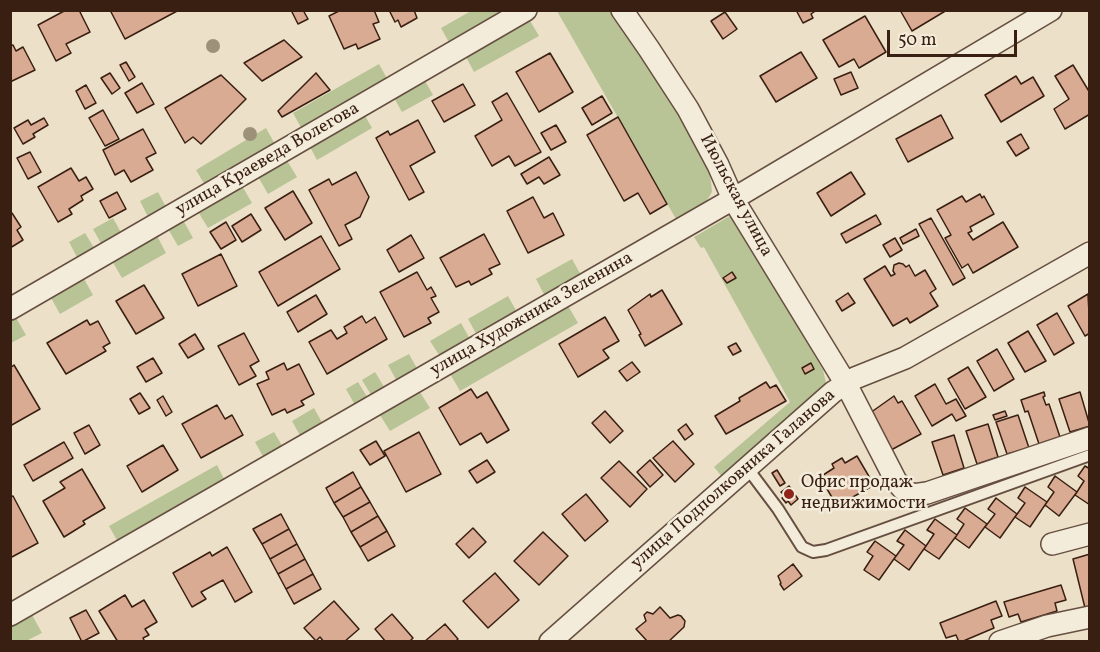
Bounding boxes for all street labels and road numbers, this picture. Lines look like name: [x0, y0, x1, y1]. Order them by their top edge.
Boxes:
street label: улица Краеведа Волегова: [172, 98, 364, 222]
street label: Июльская улица: [694, 131, 776, 261]
street label: улица Художника Зеленина: [427, 248, 637, 382]
street label: улица Подполковника Галанова: [627, 385, 841, 575]

